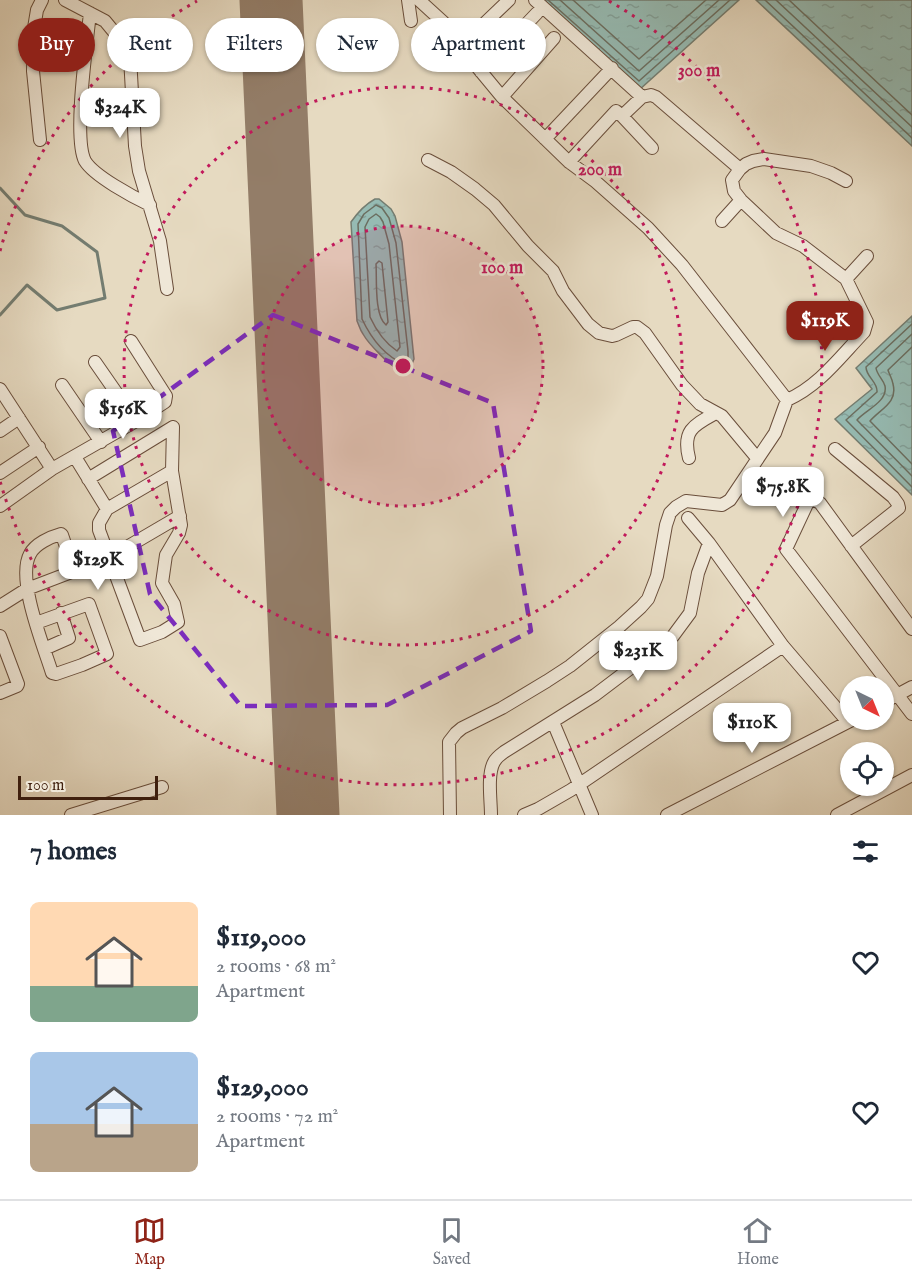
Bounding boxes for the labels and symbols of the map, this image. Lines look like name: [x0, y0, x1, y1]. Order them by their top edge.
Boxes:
text: 300 m: [678, 60, 720, 83]
pin: $324K: [78, 88, 162, 139]
text: 200 m: [578, 159, 622, 182]
text: 100 m: [481, 257, 523, 280]
pin: $119K: [783, 301, 867, 352]
centre of rings: [393, 356, 413, 376]
pin: $156K: [81, 389, 165, 440]
pin: $75.8K: [734, 467, 832, 518]
pin: $129K: [56, 540, 140, 591]
pin: $231K: [596, 631, 680, 682]
north arrow: [840, 676, 894, 730]
pin: $110K: [710, 703, 794, 754]
scale bar: [18, 773, 158, 800]

